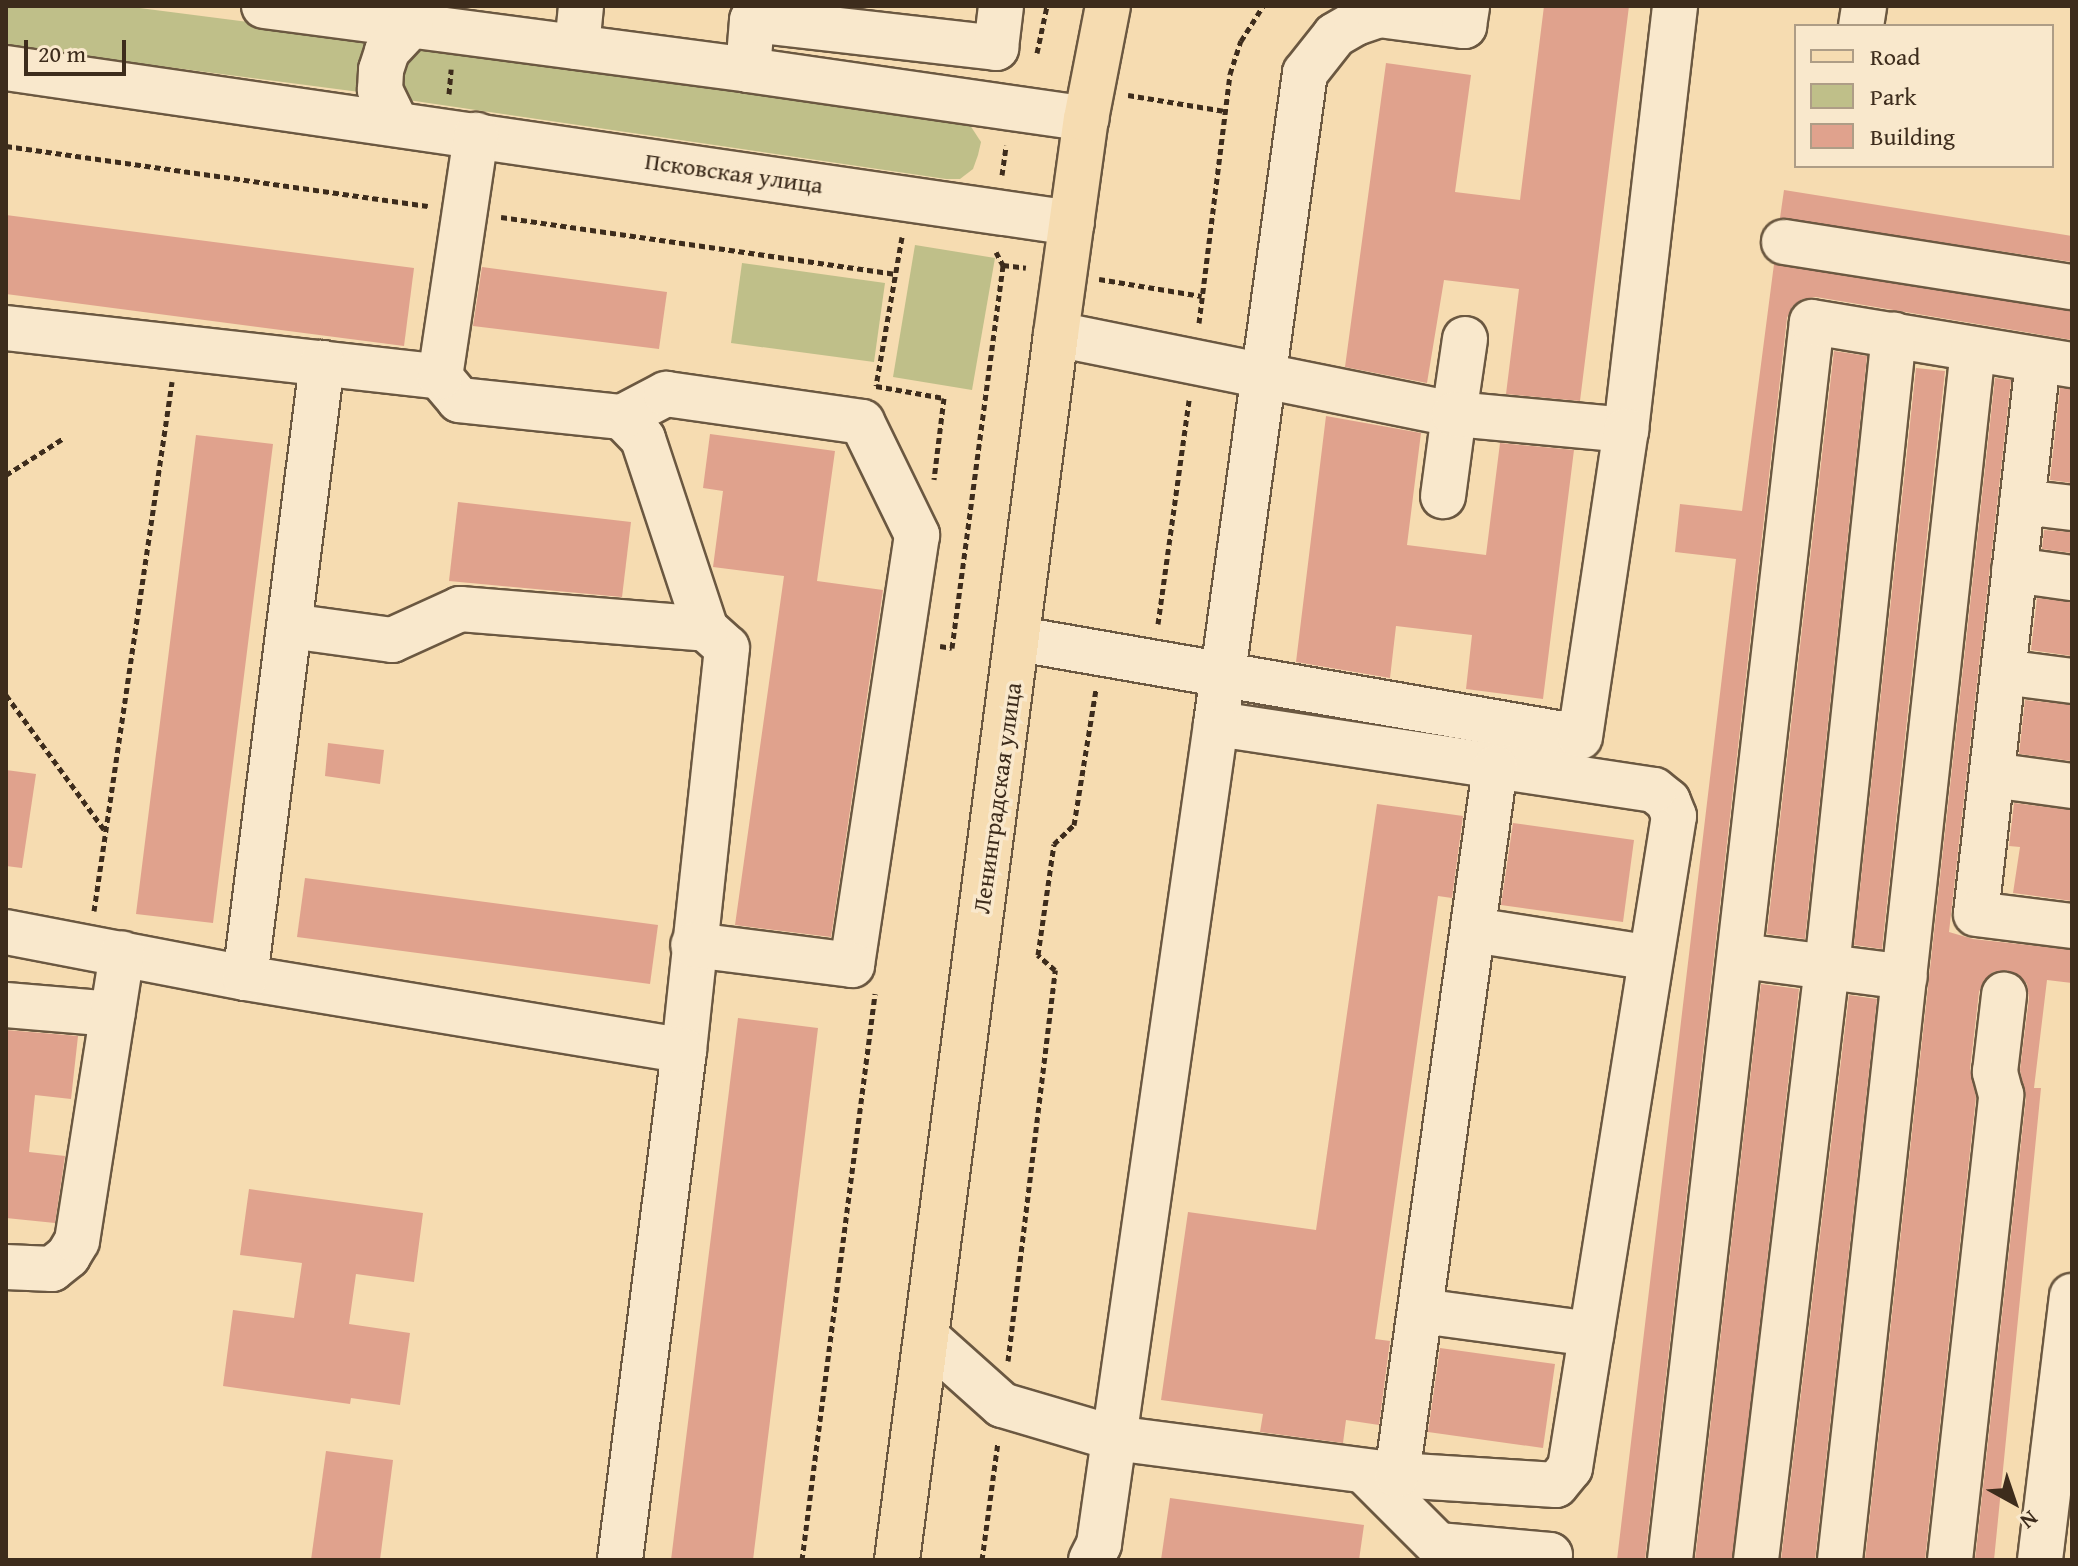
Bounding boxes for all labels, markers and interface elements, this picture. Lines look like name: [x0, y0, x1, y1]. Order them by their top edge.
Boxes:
scale bar: [28, 24, 130, 74]
legend: [1794, 24, 2054, 168]
text: 20 m: [38, 36, 86, 71]
text: Road: [1870, 39, 1920, 74]
text: Park: [1870, 79, 1916, 114]
text: Building: [1870, 119, 1955, 154]
street label: Псковская улица: [643, 146, 825, 200]
street label: Ленинградская улица: [967, 681, 1027, 915]
north arrow: [1974, 1462, 2054, 1542]
text: N: [2014, 1503, 2045, 1537]

